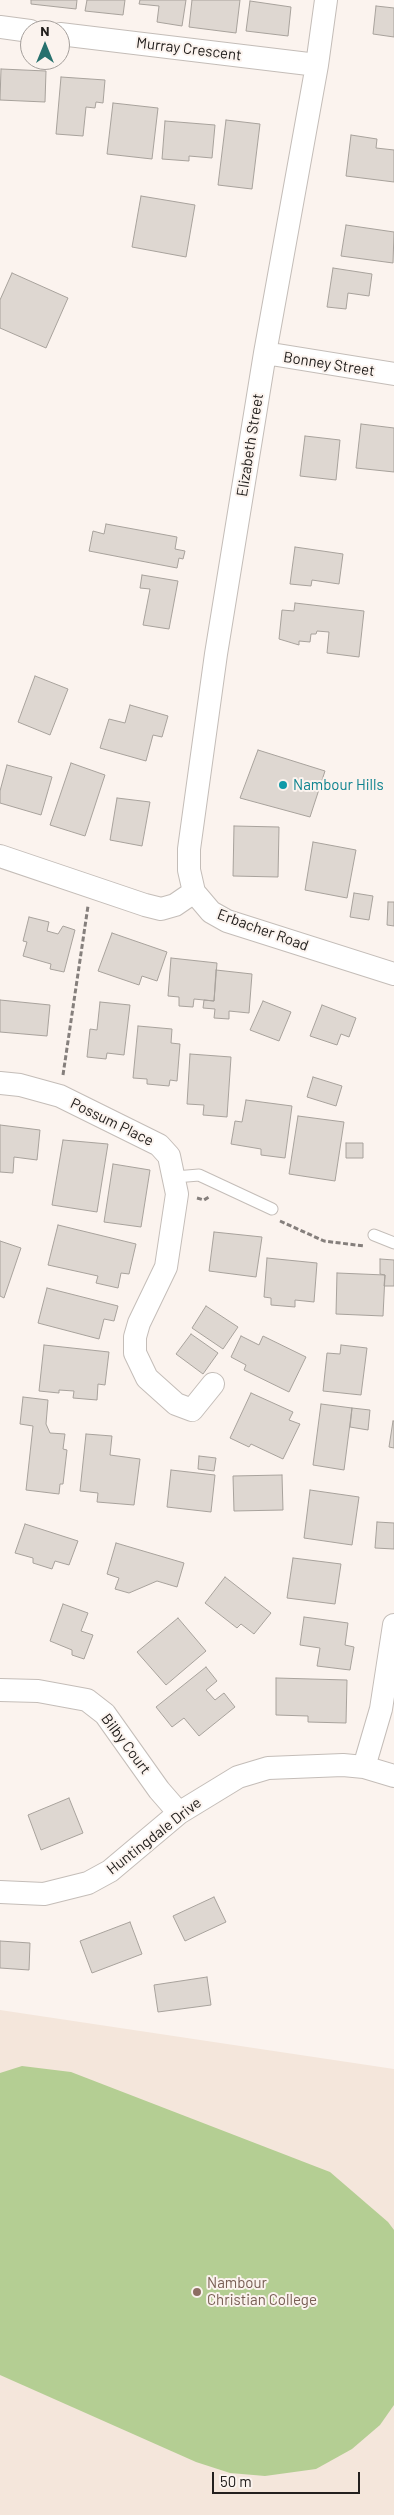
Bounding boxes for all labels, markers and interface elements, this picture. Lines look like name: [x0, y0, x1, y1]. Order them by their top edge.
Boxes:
north arrow: [20, 20, 70, 70]
text: N: [40, 22, 50, 39]
street label: Murray Crescent: [135, 34, 243, 64]
street label: Bonney Street: [282, 348, 376, 380]
street label: Elizabeth Street: [233, 392, 267, 498]
place label: Nambour Hills: [293, 776, 384, 794]
marker: Nambour Hills: [277, 779, 289, 791]
street label: Erbacher Road: [215, 905, 311, 955]
street label: Possum Place: [68, 1094, 156, 1150]
street label: Bilby Court: [97, 1710, 155, 1778]
street label: Huntingdale Drive: [103, 1793, 205, 1879]
place label: Nambour Christian College: [207, 2274, 317, 2309]
marker: Nambour Christian College: [191, 2286, 203, 2298]
scale bar: [214, 2462, 362, 2494]
text: 50 m: [220, 2472, 252, 2490]

